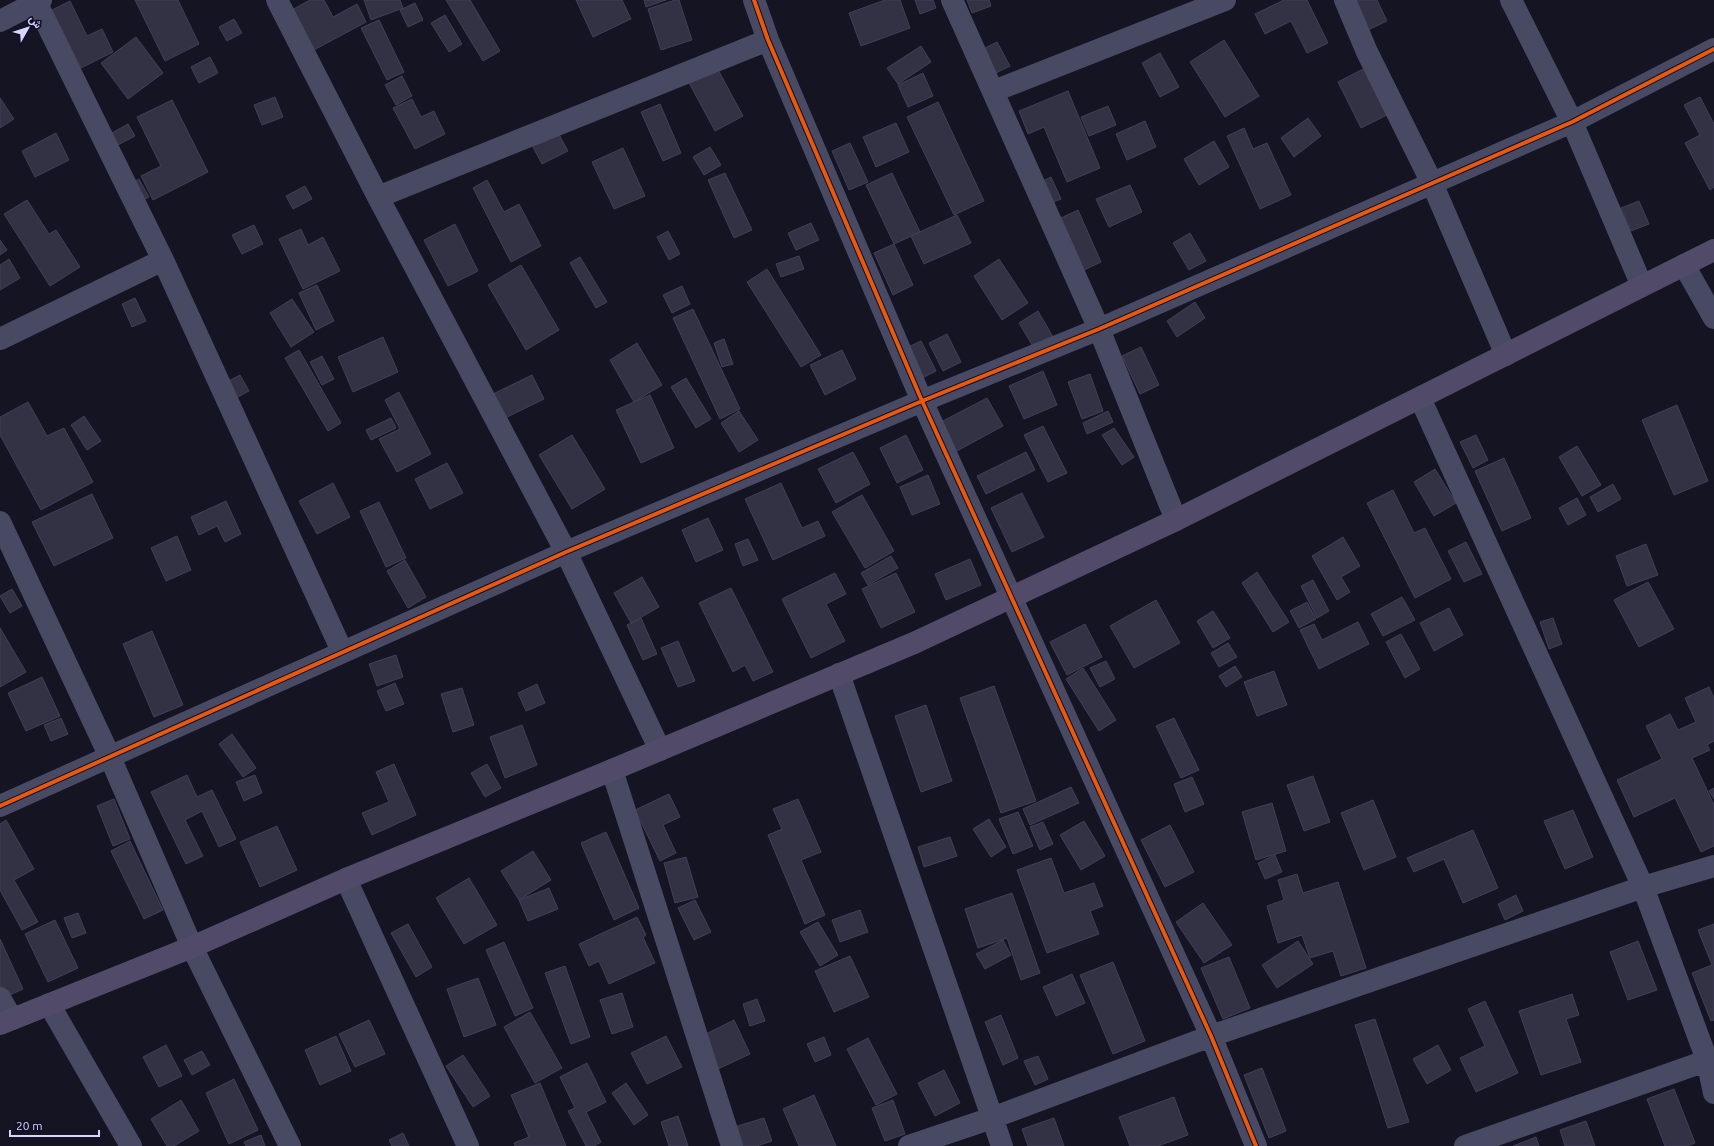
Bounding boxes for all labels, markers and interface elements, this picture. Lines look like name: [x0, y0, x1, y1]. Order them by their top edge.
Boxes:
north arrow: [8, 8, 48, 48]
text: ش: [26, 13, 45, 31]
scale bar: [10, 1112, 99, 1138]
text: 20 m: [16, 1119, 43, 1132]

